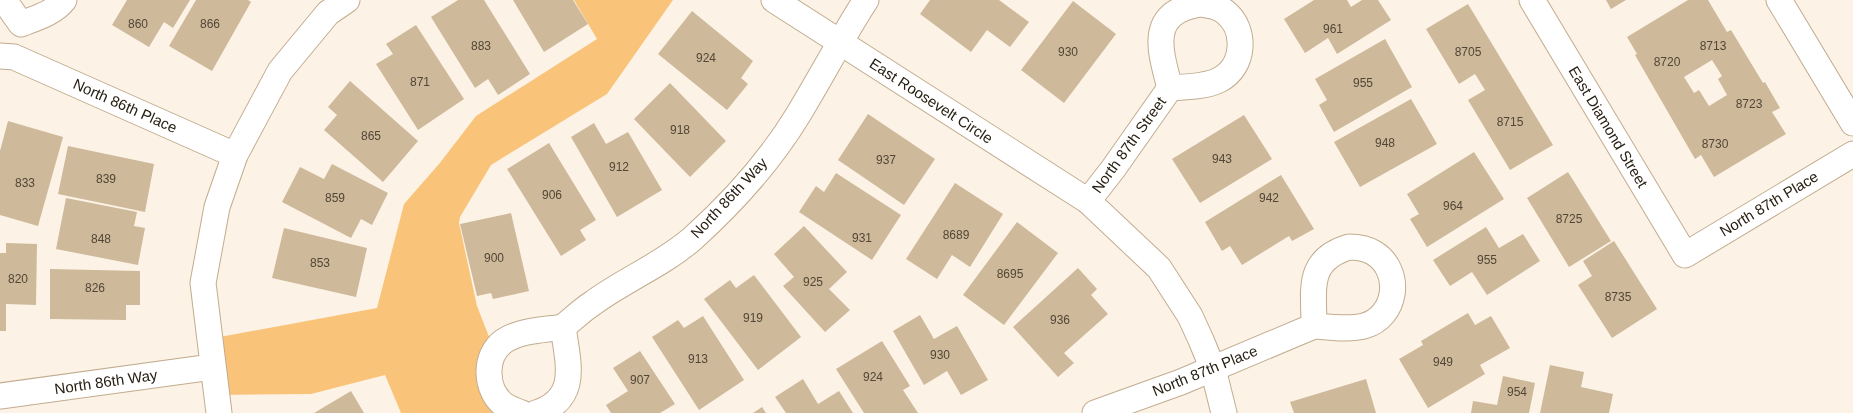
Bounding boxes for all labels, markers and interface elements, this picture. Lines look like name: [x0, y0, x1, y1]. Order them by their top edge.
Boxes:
house number: 860: [128, 17, 148, 31]
house number: 866: [200, 17, 220, 31]
house number: 961: [1323, 22, 1343, 36]
house number: 883: [471, 39, 491, 53]
house number: 8713: [1700, 39, 1727, 53]
house number: 930: [1058, 45, 1078, 59]
house number: 8705: [1455, 45, 1482, 59]
house number: 924: [696, 51, 716, 65]
street label: East Roosevelt Circle: [867, 54, 996, 147]
house number: 8720: [1654, 55, 1681, 69]
street label: East Diamond Street: [1566, 63, 1652, 191]
street label: North 86th Place: [71, 75, 180, 136]
house number: 871: [410, 75, 430, 89]
house number: 955: [1353, 76, 1373, 90]
street label: North 87th Street: [1088, 93, 1170, 196]
house number: 8723: [1736, 97, 1763, 111]
house number: 8715: [1497, 115, 1524, 129]
house number: 918: [670, 123, 690, 137]
house number: 865: [361, 129, 381, 143]
house number: 948: [1375, 136, 1395, 150]
house number: 8730: [1702, 137, 1729, 151]
house number: 943: [1212, 152, 1232, 166]
house number: 937: [876, 153, 896, 167]
street label: North 86th Way: [687, 154, 771, 241]
house number: 912: [609, 160, 629, 174]
street label: North 87th Place: [1716, 168, 1821, 240]
house number: 839: [96, 172, 116, 186]
house number: 833: [15, 176, 35, 190]
house number: 906: [542, 188, 562, 202]
house number: 859: [325, 191, 345, 205]
house number: 942: [1259, 191, 1279, 205]
house number: 964: [1443, 199, 1463, 213]
house number: 8725: [1556, 212, 1583, 226]
house number: 8689: [943, 228, 970, 242]
house number: 931: [852, 231, 872, 245]
house number: 848: [91, 232, 111, 246]
house number: 900: [484, 251, 504, 265]
house number: 955: [1477, 253, 1497, 267]
house number: 853: [310, 256, 330, 270]
house number: 8695: [997, 267, 1024, 281]
house number: 820: [8, 272, 28, 286]
house number: 925: [803, 275, 823, 289]
house number: 826: [85, 281, 105, 295]
house number: 8735: [1605, 290, 1632, 304]
house number: 919: [743, 311, 763, 325]
house number: 936: [1050, 313, 1070, 327]
street label: North 87th Place: [1150, 342, 1260, 399]
house number: 930: [930, 348, 950, 362]
house number: 913: [688, 352, 708, 366]
house number: 949: [1433, 355, 1453, 369]
street label: North 86th Way: [53, 366, 159, 397]
house number: 924: [863, 370, 883, 384]
house number: 907: [630, 373, 650, 387]
house number: 954: [1507, 385, 1527, 399]

